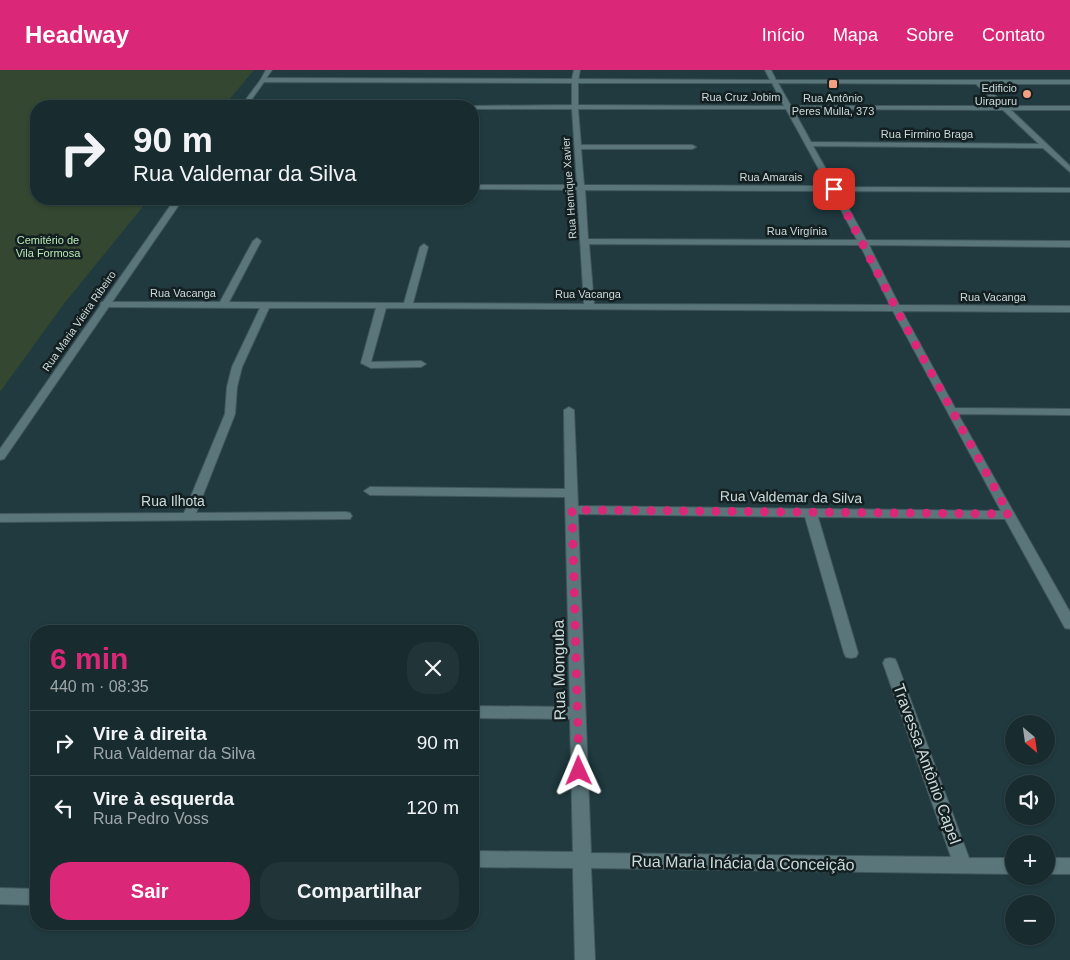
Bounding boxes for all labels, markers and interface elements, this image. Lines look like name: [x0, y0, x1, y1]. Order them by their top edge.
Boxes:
text: Headway: [25, 21, 129, 48]
text: Início: [762, 25, 805, 45]
text: Mapa: [833, 25, 878, 45]
text: Sobre: [906, 25, 954, 45]
text: Contato: [982, 25, 1045, 45]
marker: Rua Antônio Peres Mulla, 373: [827, 78, 839, 90]
place label: Edificio Uirapuru: [975, 82, 1017, 107]
marker: Edificio Uirapuru: [1021, 88, 1033, 100]
street label: Rua Cruz Jobim: [702, 91, 780, 103]
place label: Rua Antônio Peres Mulla, 373: [792, 92, 874, 117]
icon: right: [50, 120, 115, 185]
text: 90 m: [133, 120, 213, 159]
street label: Rua Firmino Braga: [881, 128, 974, 140]
street label: Rua Henrique Xavier: [559, 136, 579, 239]
text: Rua Valdemar da Silva: [133, 161, 356, 186]
pin: [813, 168, 855, 210]
street label: Rua Amarais: [740, 171, 803, 183]
icon: arrive: [820, 175, 848, 203]
street label: Rua Virgínia: [767, 225, 828, 237]
park label: Cemitério de Vila Formosa: [16, 234, 81, 259]
street label: Rua Maria Vieira Ribeiro: [40, 269, 118, 373]
street label: Rua Vacanga: [150, 287, 217, 299]
street label: Rua Vacanga: [555, 288, 622, 300]
street label: Rua Vacanga: [960, 291, 1027, 303]
street label: Rua Valdemar da Silva: [720, 488, 862, 506]
street label: Rua Ilhota: [141, 493, 205, 509]
street label: Rua Monguba: [550, 619, 568, 720]
text: 6 min: [50, 642, 128, 675]
button: close: [407, 642, 459, 694]
text: 440 m · 08:35: [50, 678, 149, 695]
street label: Travessa Antônio Capel: [890, 682, 964, 846]
north arrow: [1005, 715, 1055, 765]
map controls: [1005, 715, 1055, 945]
text: Vire à direita: [93, 723, 207, 744]
icon: right: [50, 729, 78, 757]
text: 90 m: [417, 732, 459, 753]
position arrow: [552, 744, 604, 796]
text: Rua Valdemar da Silva: [93, 745, 255, 762]
button: sound: [1005, 775, 1055, 825]
text: Vire à esquerda: [93, 788, 234, 809]
icon: left: [50, 794, 78, 822]
text: 120 m: [406, 797, 459, 818]
text: Rua Pedro Voss: [93, 810, 209, 827]
button: +: [1005, 835, 1055, 885]
street label: Rua Maria Inácia da Conceição: [631, 853, 855, 873]
button: Sair: [50, 862, 250, 920]
button: Compartilhar: [260, 862, 459, 920]
button: −: [1005, 895, 1055, 945]

